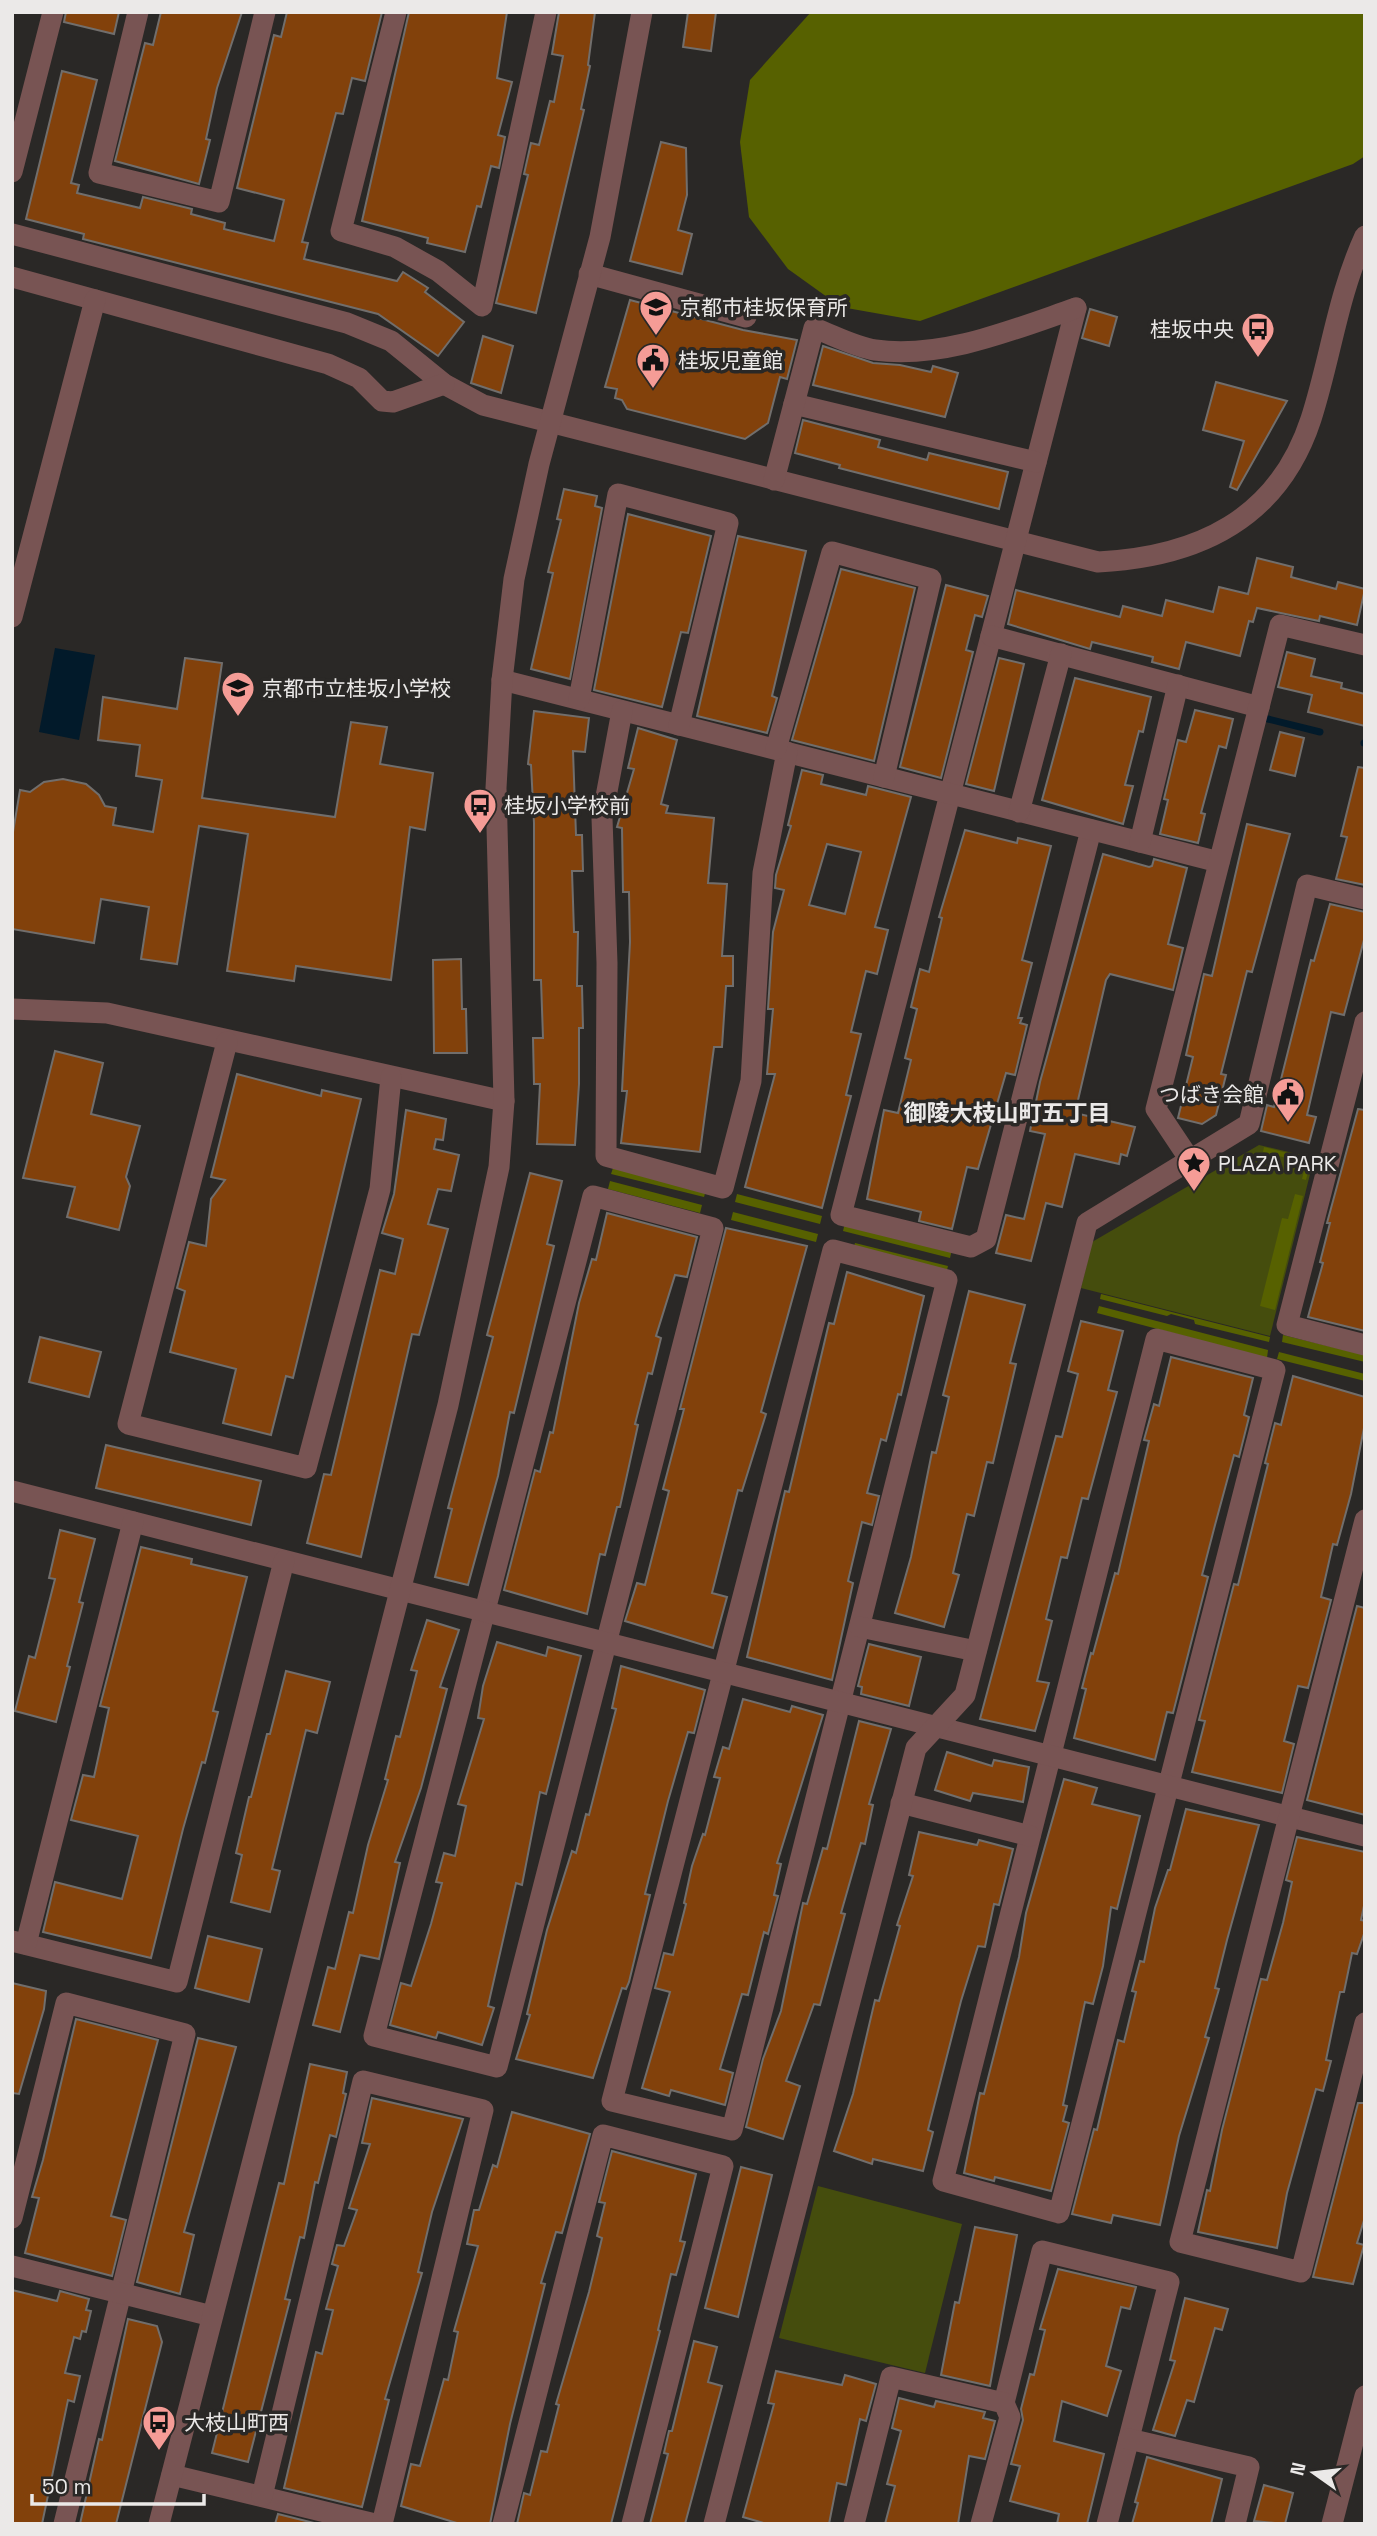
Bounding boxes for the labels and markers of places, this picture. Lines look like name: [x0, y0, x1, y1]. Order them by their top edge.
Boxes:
school or university icon: 京都市桂坂保育所: [637, 288, 675, 337]
place label: 京都市桂坂保育所: [680, 294, 848, 321]
bus stop icon: 桂坂中央: [1239, 310, 1277, 359]
place label: 桂坂中央: [1150, 316, 1234, 343]
public building icon: 桂坂児童館: [634, 341, 672, 390]
place label: 桂坂児童館: [678, 347, 783, 374]
school or university icon: 京都市立桂坂小学校: [219, 669, 257, 718]
place label: 京都市立桂坂小学校: [262, 675, 451, 702]
bus stop icon: 桂坂小学校前: [461, 786, 499, 835]
place label: 桂坂小学校前: [504, 792, 630, 819]
public building icon: つばき会館: [1269, 1075, 1307, 1124]
place label: つばき会館: [1159, 1081, 1264, 1108]
place icon: PLAZA PARK: [1175, 1144, 1213, 1193]
place label: PLAZA PARK: [1218, 1150, 1337, 1177]
bus stop icon: 大枝山町西: [140, 2403, 178, 2452]
place label: 大枝山町西: [184, 2409, 289, 2436]

